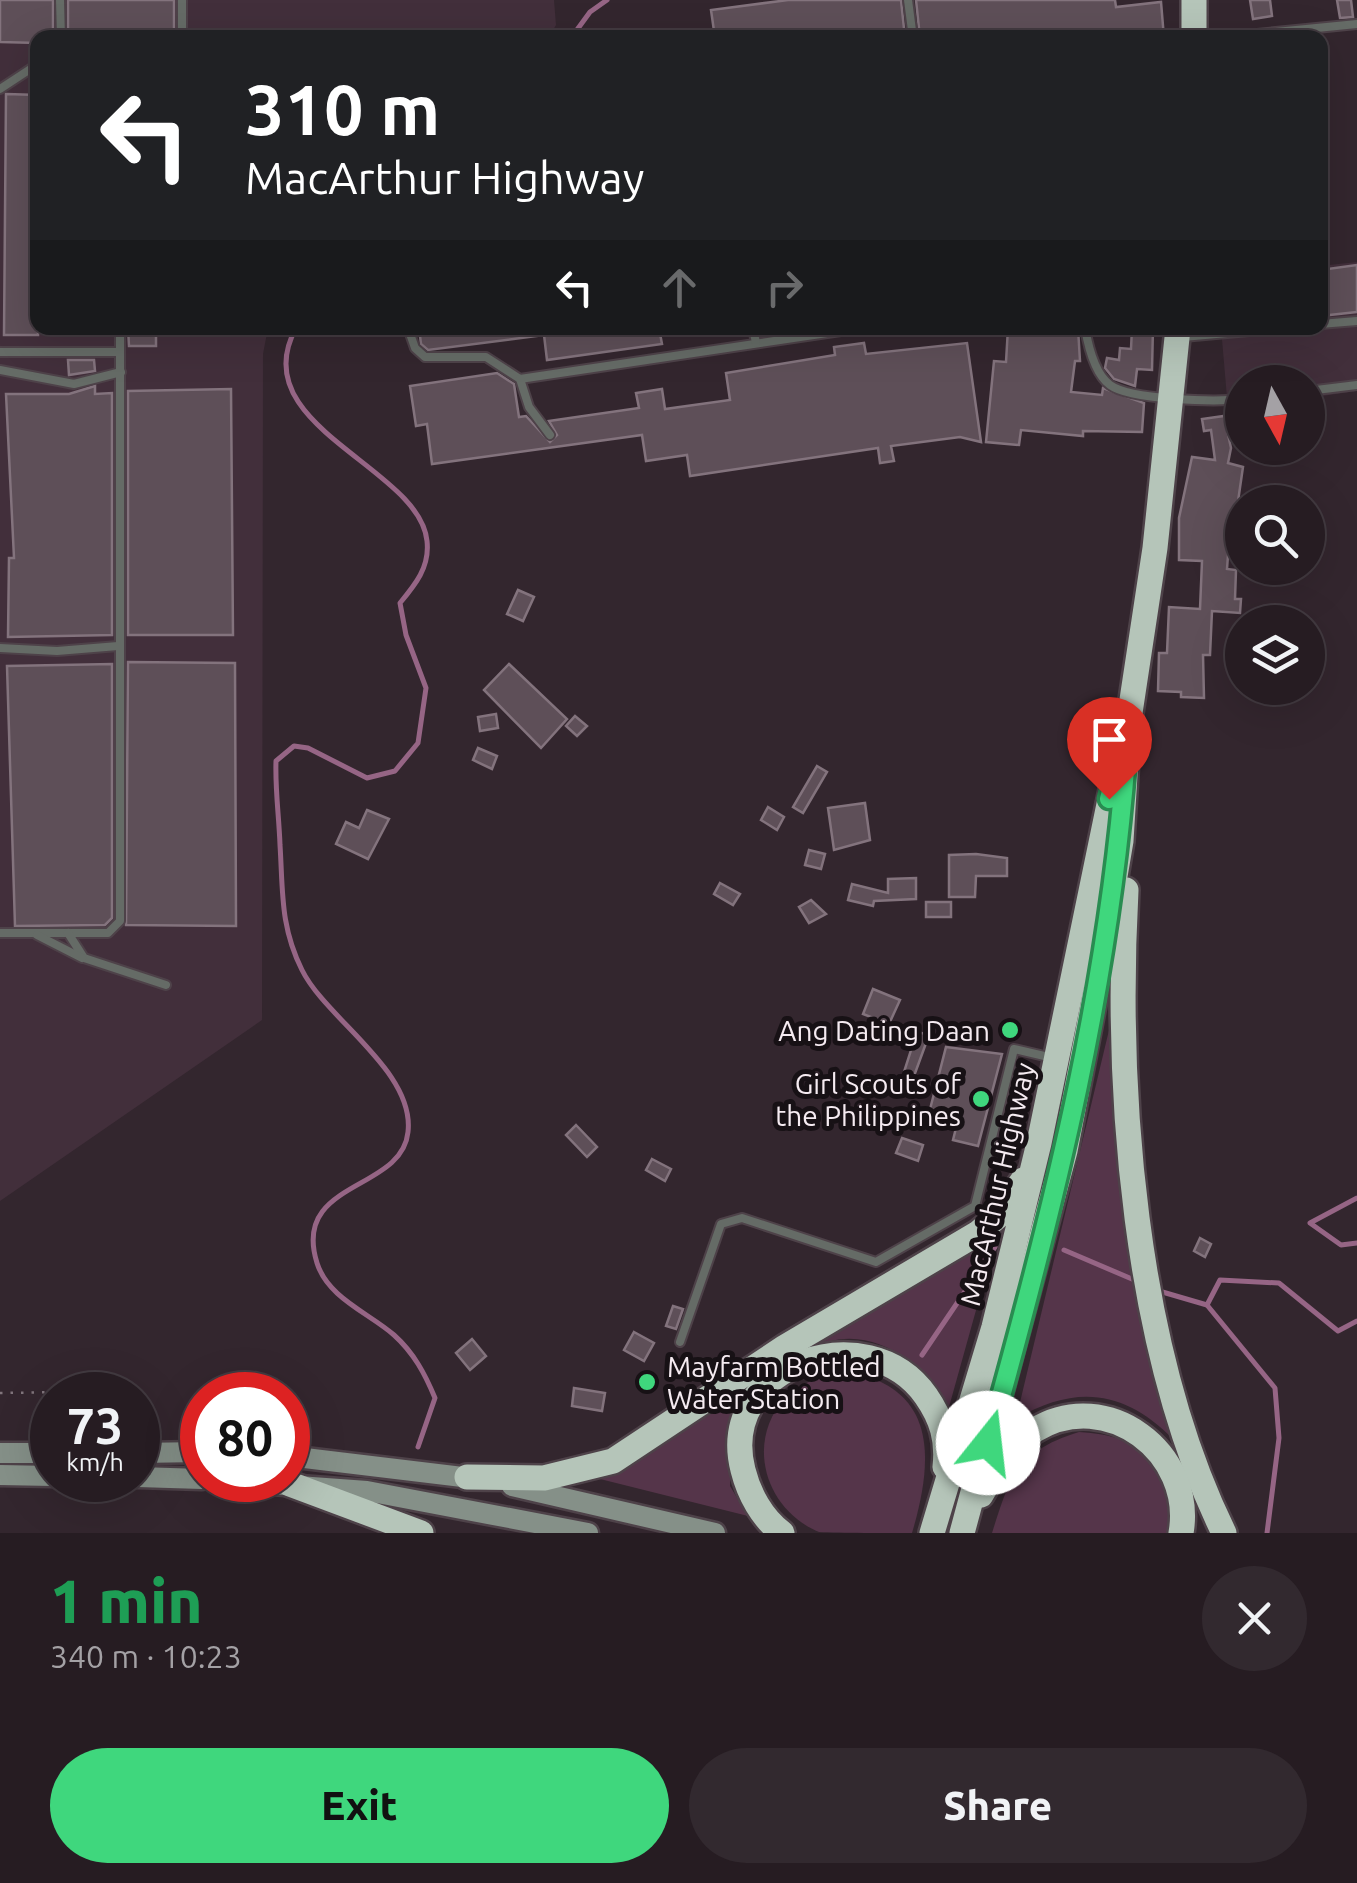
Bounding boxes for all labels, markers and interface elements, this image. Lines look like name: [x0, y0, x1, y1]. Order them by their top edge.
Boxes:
icon: left: [80, 70, 210, 200]
text: 310 m: [245, 70, 440, 148]
text: MacArthur Highway: [245, 152, 644, 203]
icon: left: [547, 260, 602, 315]
icon: ahead: [652, 260, 707, 315]
icon: right: [757, 260, 812, 315]
north arrow: [1225, 365, 1325, 465]
map controls: [1225, 365, 1325, 705]
button: search: [1225, 485, 1325, 585]
button: layers: [1225, 605, 1325, 705]
pin: [1067, 697, 1152, 800]
icon: arrive: [1082, 712, 1137, 767]
place label: Ang Dating Daan: [778, 1015, 990, 1046]
marker: Ang Dating Daan: [999, 1019, 1021, 1041]
street label: MacArthur Highway: [954, 1059, 1040, 1309]
place label: Girl Scouts of the Philippines: [775, 1068, 961, 1131]
marker: Girl Scouts of the Philippines: [970, 1088, 992, 1110]
place label: Mayfarm Bottled Water Station: [667, 1351, 881, 1414]
marker: Mayfarm Bottled Water Station: [636, 1371, 658, 1393]
speed limit sign: 80: [180, 1372, 310, 1502]
position arrow: [936, 1391, 1040, 1495]
text: 73: [67, 1397, 123, 1453]
text: km/h: [66, 1448, 124, 1476]
button: close: [1202, 1566, 1307, 1671]
text: 1 min: [50, 1567, 203, 1634]
text: 340 m · 10:23: [50, 1638, 242, 1674]
button: Exit: [50, 1748, 669, 1863]
button: Share: [689, 1748, 1307, 1863]

